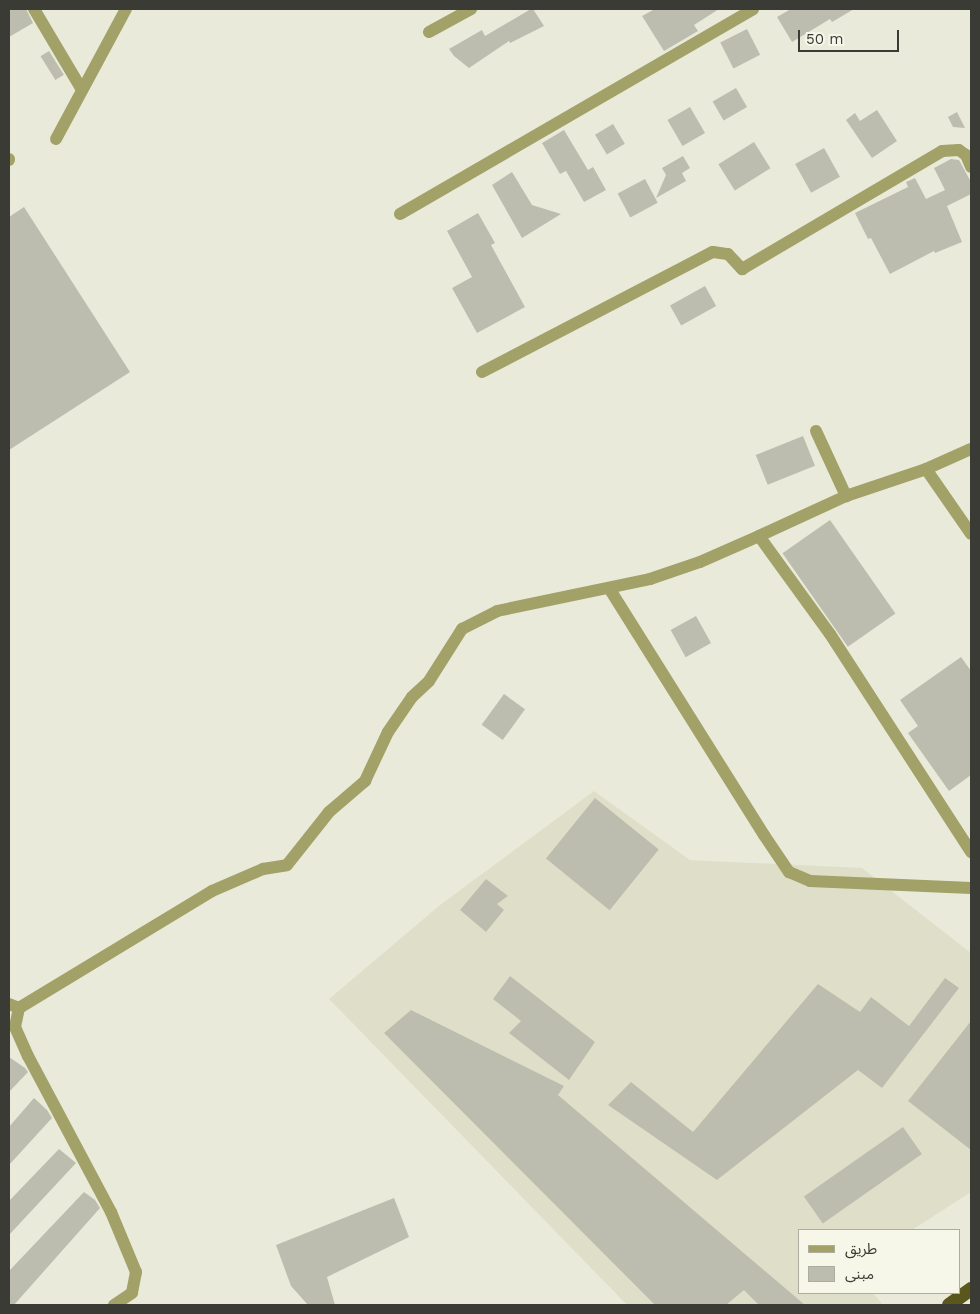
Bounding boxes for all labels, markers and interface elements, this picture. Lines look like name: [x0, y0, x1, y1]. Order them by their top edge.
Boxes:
scale bar: [800, 20, 901, 52]
text: 50 m: [806, 30, 843, 48]
legend: [798, 1229, 960, 1294]
text: طريق: [845, 1240, 877, 1258]
text: مبنى: [845, 1265, 874, 1283]

